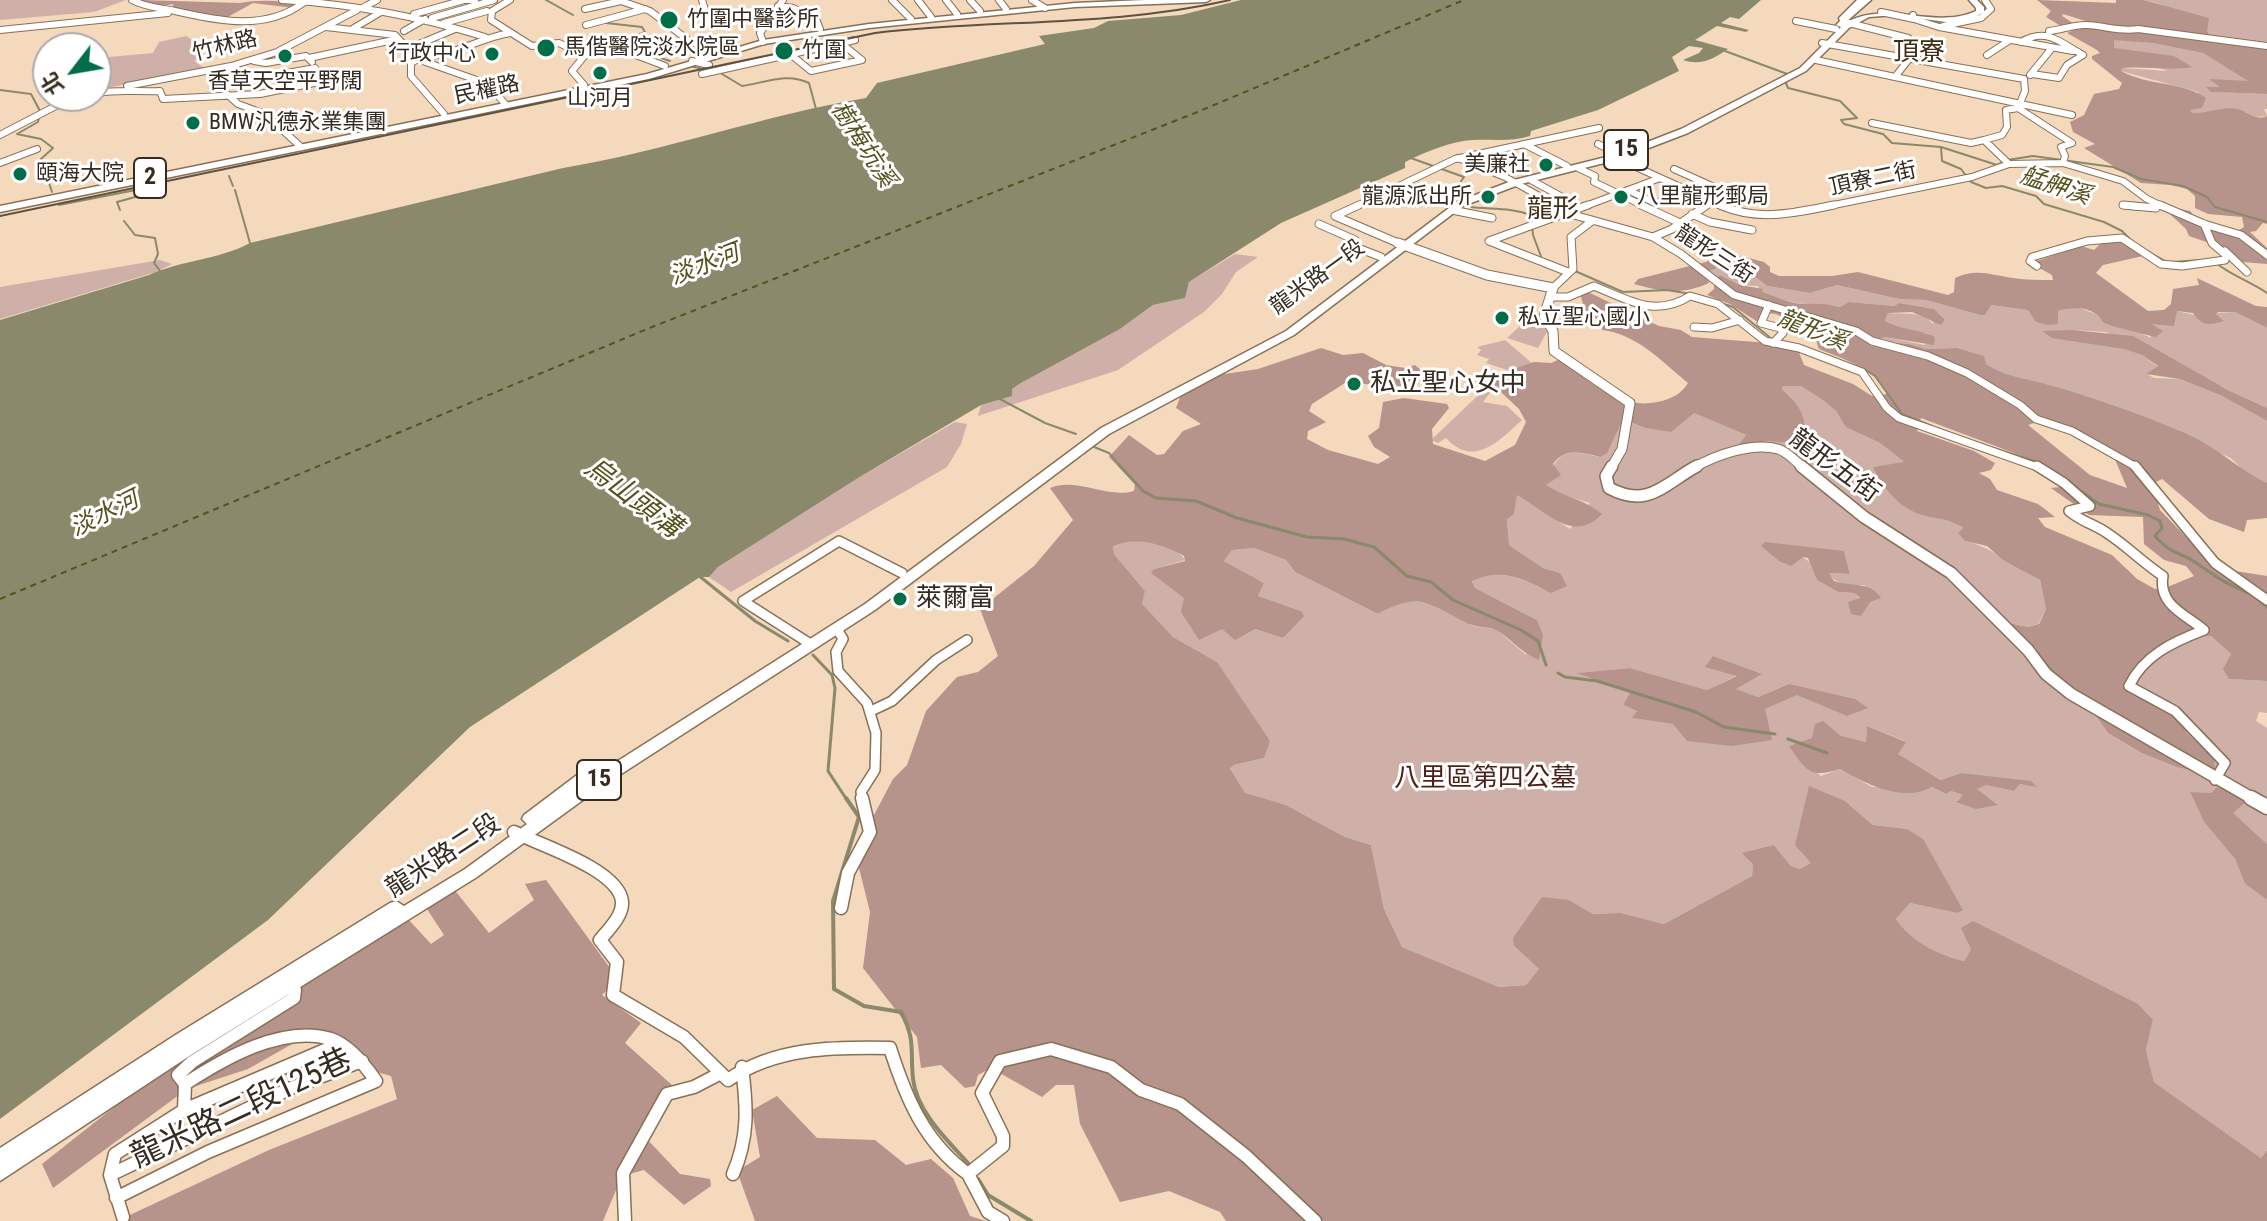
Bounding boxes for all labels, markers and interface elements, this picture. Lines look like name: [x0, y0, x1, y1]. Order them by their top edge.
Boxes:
place label: 竹圍中醫診所: [687, 7, 819, 33]
marker: 竹圍中醫診所: [658, 9, 680, 31]
street label: 竹林路: [190, 26, 260, 68]
north arrow: [32, 32, 112, 112]
place label: 馬偕醫院淡水院區: [564, 35, 740, 61]
marker: 馬偕醫院淡水院區: [535, 37, 557, 59]
district label: 頂寮: [1893, 37, 1945, 69]
place label: 竹圍: [802, 38, 846, 64]
marker: 竹圍: [773, 40, 795, 62]
place label: 行政中心: [388, 41, 476, 67]
marker: 行政中心: [483, 45, 501, 63]
marker: 香草天空平野闊: [276, 47, 294, 65]
marker: 山河月: [591, 64, 609, 82]
text: 北: [36, 68, 69, 99]
place label: 香草天空平野闊: [208, 69, 362, 95]
street label: 民權路: [452, 71, 522, 111]
place label: 山河月: [567, 86, 633, 112]
water label: 樹梅坑溪: [824, 97, 900, 193]
place label: BMW汎德永業集團: [209, 110, 386, 136]
marker: BMW汎德永業集團: [184, 114, 202, 132]
road number: 15: [1604, 130, 1648, 170]
place label: 美廉社: [1464, 152, 1530, 178]
marker: 美廉社: [1537, 156, 1555, 174]
road number: 2: [134, 158, 166, 198]
street label: 頂寮二街: [1827, 158, 1919, 202]
place label: 頤海大院: [36, 161, 124, 187]
water label: 艋舺溪: [2016, 162, 2094, 212]
marker: 頤海大院: [11, 165, 29, 183]
place label: 龍源派出所: [1362, 184, 1472, 210]
place label: 八里龍形郵局: [1637, 184, 1769, 210]
marker: 龍源派出所: [1479, 188, 1497, 206]
marker: 八里龍形郵局: [1612, 188, 1630, 206]
district label: 龍形: [1527, 194, 1579, 226]
street label: 龍形三街: [1670, 220, 1758, 290]
street label: 龍米路一段: [1266, 235, 1370, 321]
water label: 淡水河: [666, 240, 744, 292]
place label: 私立聖心國小: [1518, 305, 1650, 331]
water label: 龍形溪: [1773, 305, 1851, 357]
marker: 私立聖心國小: [1493, 309, 1511, 327]
place label: 私立聖心女中: [1370, 368, 1526, 400]
marker: 私立聖心女中: [1345, 375, 1363, 393]
street label: 龍形五街: [1783, 424, 1885, 510]
water label: 烏山頭溝: [577, 452, 687, 546]
water label: 淡水河: [66, 486, 144, 544]
place label: 萊爾富: [916, 583, 994, 615]
marker: 萊爾富: [891, 590, 909, 608]
road number: 15: [577, 760, 621, 800]
park label: 八里區第四公墓: [1394, 763, 1576, 795]
street label: 龍米路二段: [381, 809, 507, 905]
street label: 龍米路二段125巷: [125, 1042, 359, 1178]

